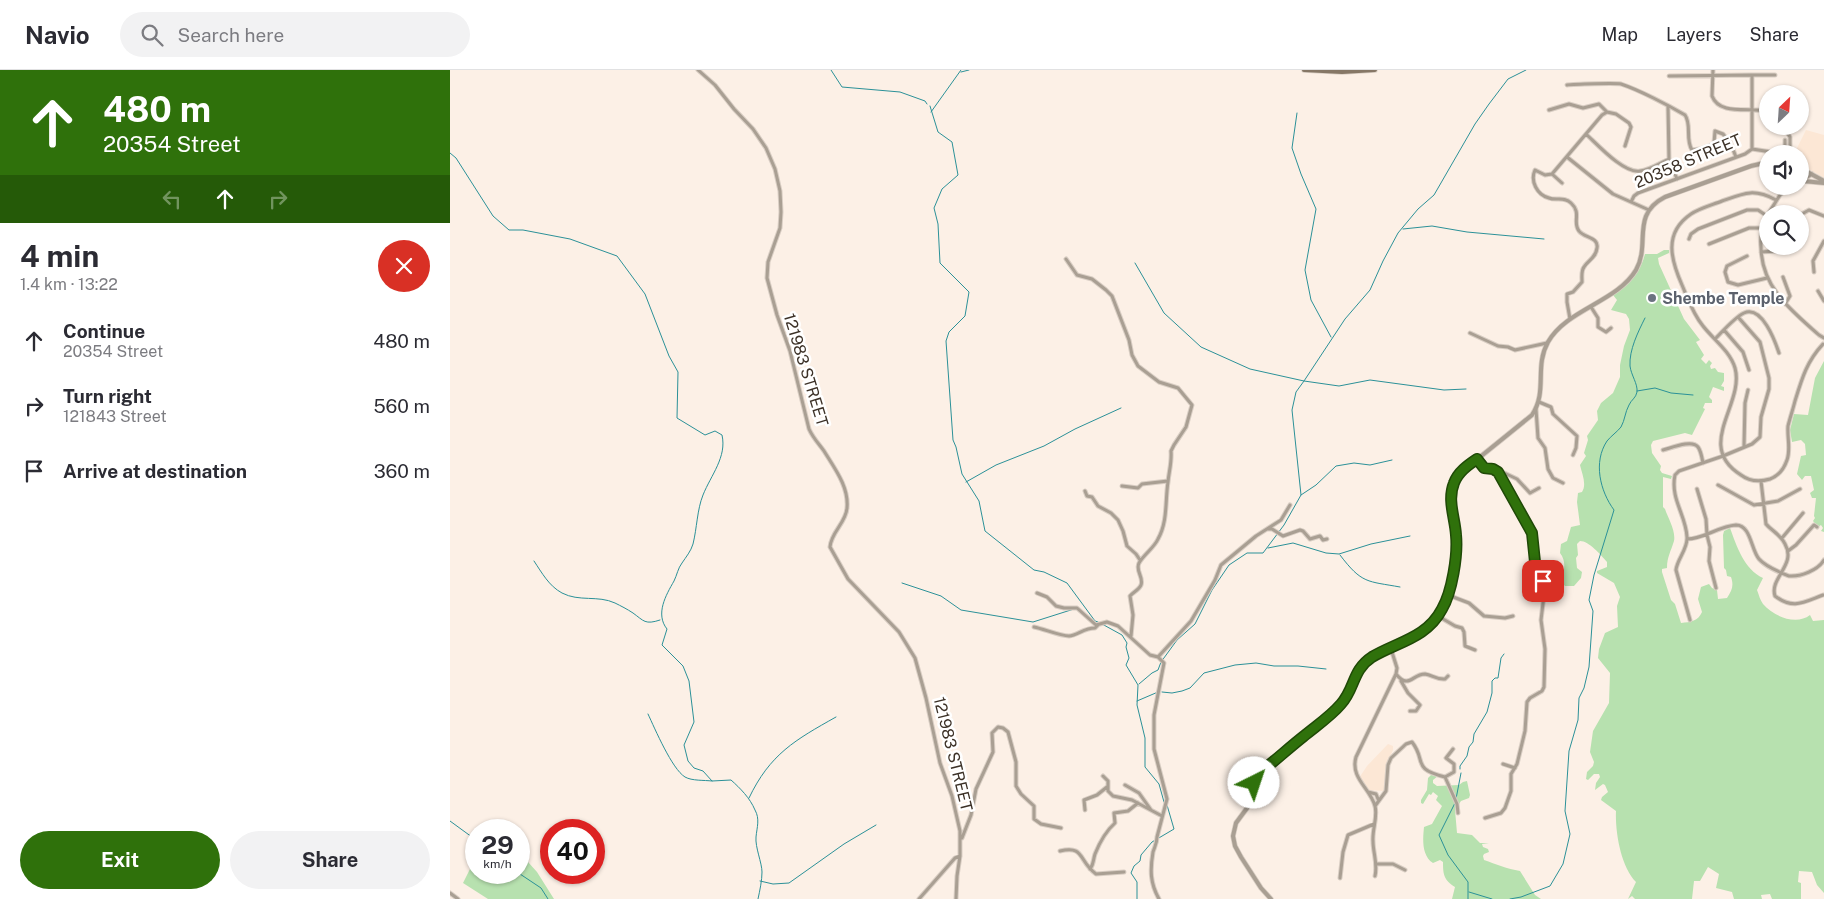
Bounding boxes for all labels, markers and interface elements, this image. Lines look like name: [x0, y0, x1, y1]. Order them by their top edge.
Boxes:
search box: [120, 12, 470, 57]
text: Navio: [25, 21, 90, 49]
icon: search: [138, 21, 166, 49]
text: Search here: [178, 24, 284, 46]
text: Map: [1602, 24, 1638, 45]
text: Layers: [1666, 24, 1722, 45]
text: Share: [1750, 24, 1799, 45]
north arrow: [1759, 85, 1809, 135]
map controls: [1759, 85, 1809, 255]
text: 480 m: [103, 89, 211, 130]
icon: ahead: [20, 90, 85, 155]
street label: 20358 STREET: [1632, 130, 1745, 192]
text: 20354 Street: [103, 131, 241, 157]
button: sound: [1759, 145, 1809, 195]
icon: left: [158, 185, 186, 213]
icon: ahead: [211, 185, 239, 213]
icon: right: [264, 185, 292, 213]
button: search: [1759, 205, 1809, 255]
text: 4 min: [20, 238, 99, 274]
button: close: [378, 240, 430, 292]
text: 1.4 km · 13:22: [20, 275, 118, 294]
place label: Shembe Temple: [1662, 289, 1785, 308]
marker: Shembe Temple: [1646, 292, 1658, 304]
street label: 121983 STREET: [780, 311, 832, 429]
text: Continue: [63, 320, 145, 342]
icon: ahead: [20, 327, 48, 355]
text: 480 m: [373, 330, 430, 352]
text: 20354 Street: [63, 342, 163, 361]
text: Turn right: [63, 385, 152, 407]
icon: right: [20, 392, 48, 420]
text: 560 m: [373, 395, 430, 417]
text: 121843 Street: [63, 407, 167, 426]
icon: arrive: [20, 457, 48, 485]
text: Arrive at destination: [63, 460, 247, 482]
text: 360 m: [374, 460, 430, 482]
pin: [1522, 560, 1564, 602]
icon: arrive: [1529, 567, 1557, 595]
street label: 121983 STREET: [930, 695, 977, 814]
position arrow: [1227, 756, 1279, 808]
speed limit sign: 40: [540, 819, 605, 884]
text: 29: [481, 830, 514, 860]
button: Exit: [20, 831, 220, 889]
button: Share: [230, 831, 430, 889]
text: km/h: [483, 857, 512, 871]

